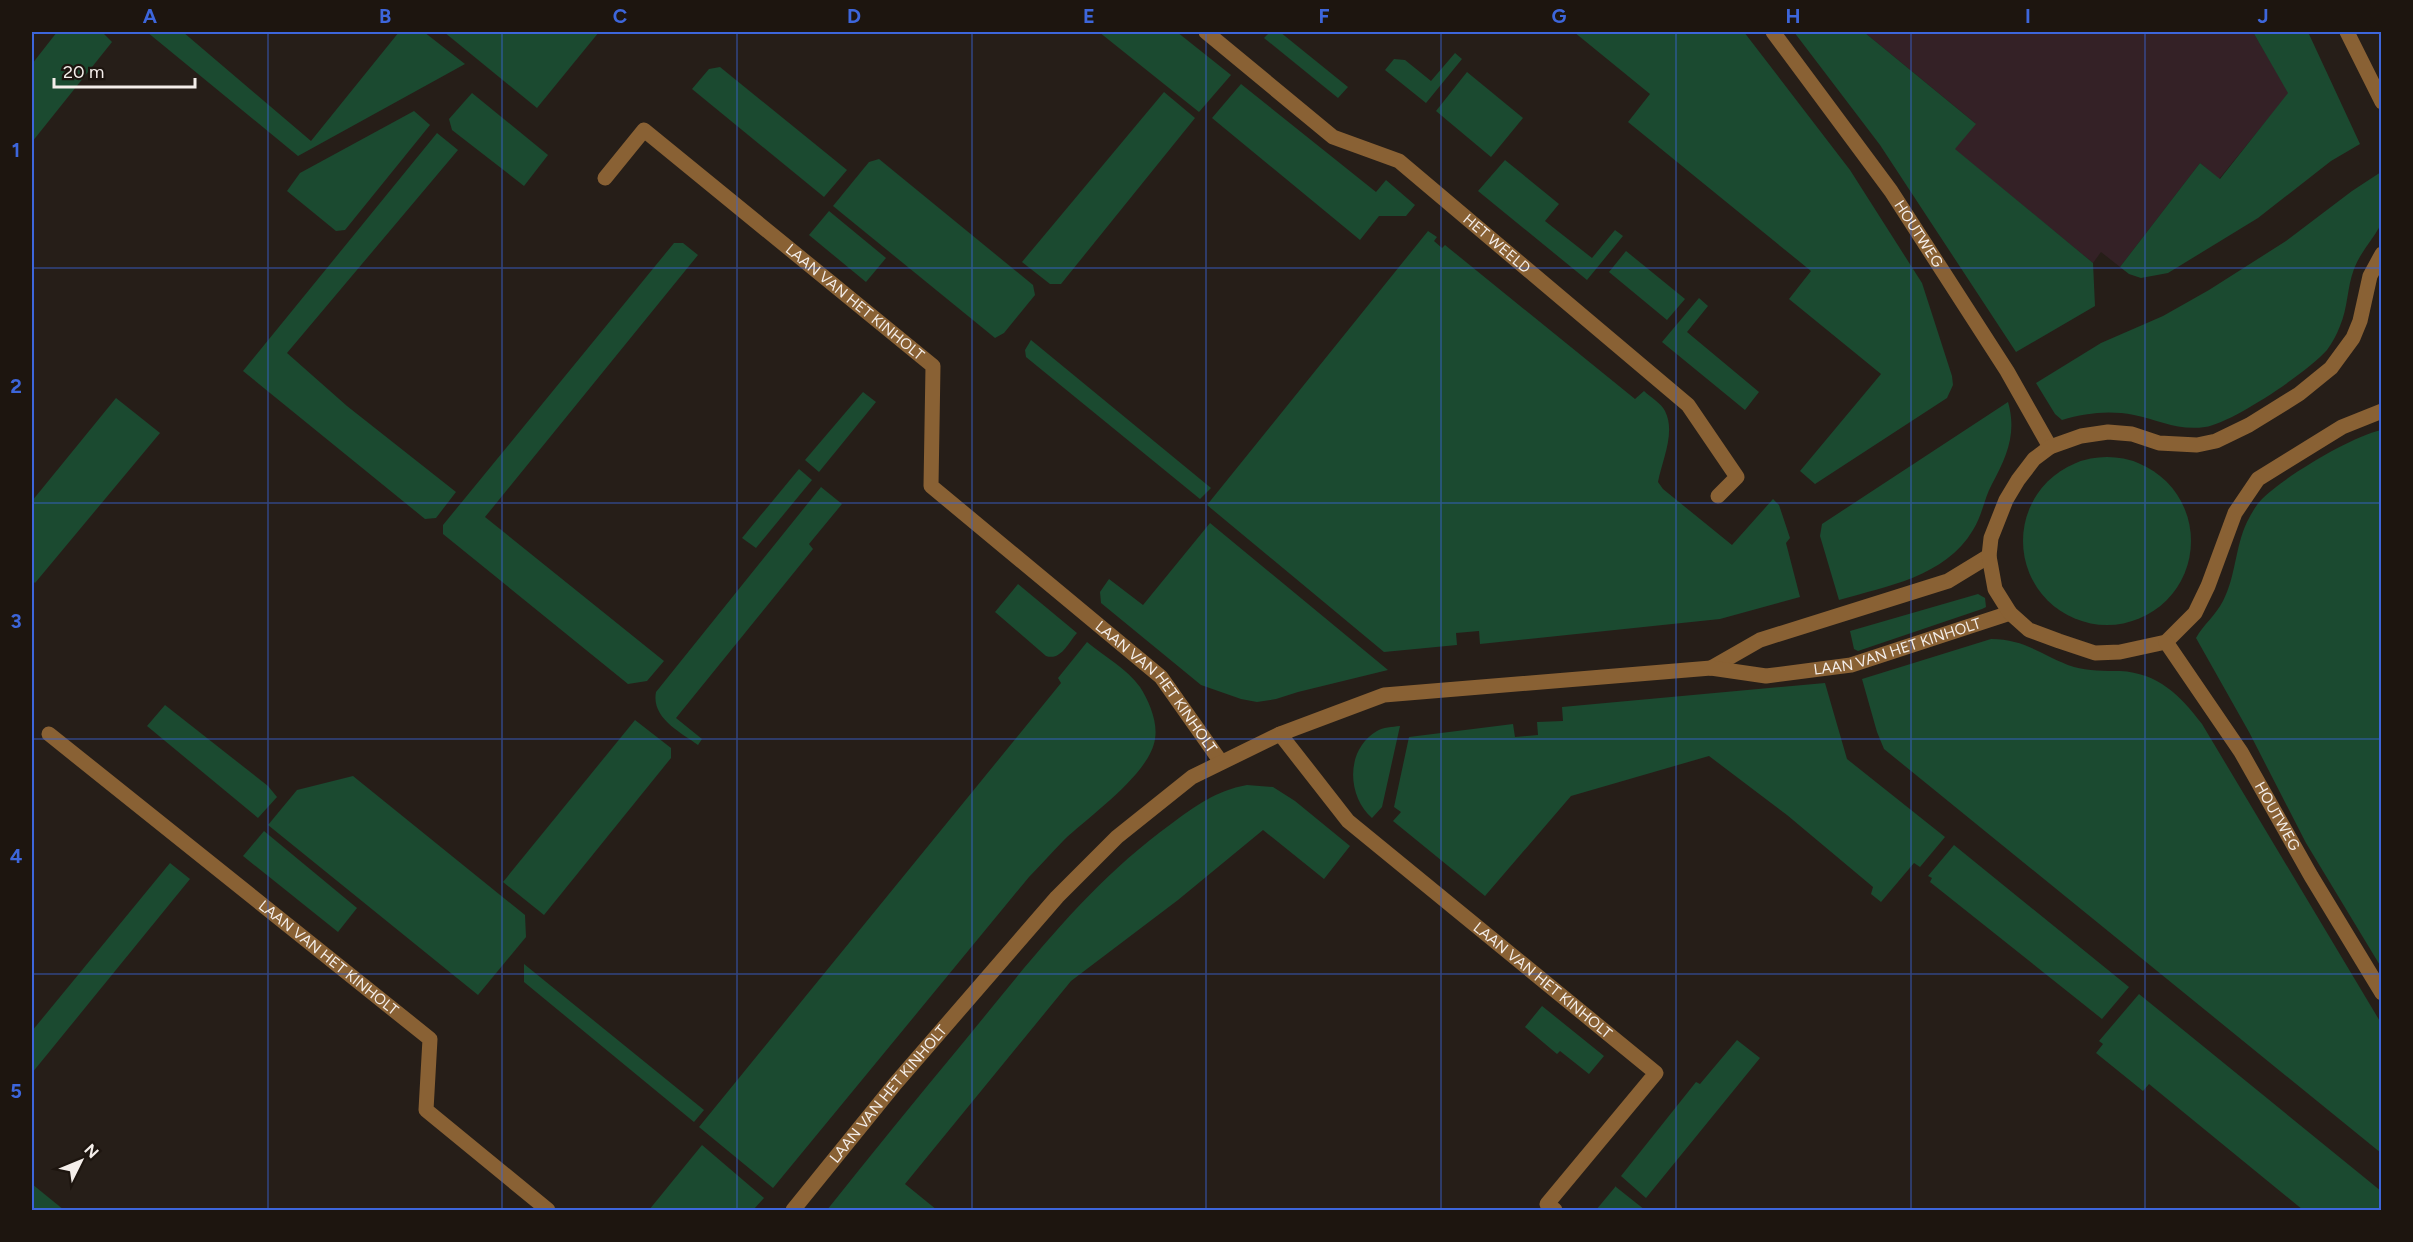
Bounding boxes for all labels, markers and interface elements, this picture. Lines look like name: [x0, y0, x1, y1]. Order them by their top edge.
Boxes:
text: A: [143, 4, 158, 28]
text: B: [379, 4, 391, 28]
text: C: [613, 4, 627, 28]
text: D: [847, 4, 861, 28]
text: E: [1083, 4, 1095, 28]
text: F: [1318, 4, 1330, 28]
text: G: [1552, 4, 1567, 28]
text: H: [1786, 4, 1801, 28]
text: I: [2025, 4, 2031, 28]
text: J: [2257, 4, 2269, 28]
scale bar: [54, 51, 195, 89]
text: 20 m: [63, 61, 104, 83]
text: 1: [12, 138, 20, 162]
street label: HOUTWEG: [1890, 197, 1947, 271]
street label: HET WEELD: [1459, 210, 1534, 277]
street label: LAAN VAN HET KINHOLT: [782, 240, 928, 364]
text: 2: [10, 374, 22, 398]
text: 3: [10, 609, 22, 633]
street label: LAAN VAN HET KINHOLT: [1813, 614, 1984, 679]
street label: LAAN VAN HET KINHOLT: [1092, 617, 1221, 757]
street label: HOUTWEG: [2251, 779, 2304, 854]
text: 4: [10, 844, 23, 868]
street label: LAAN VAN HET KINHOLT: [255, 896, 402, 1019]
street label: LAAN VAN HET KINHOLT: [1470, 918, 1616, 1043]
street label: LAAN VAN HET KINHOLT: [826, 1021, 951, 1167]
text: 5: [10, 1079, 22, 1103]
north arrow: [51, 1131, 111, 1191]
text: N: [80, 1140, 103, 1162]

